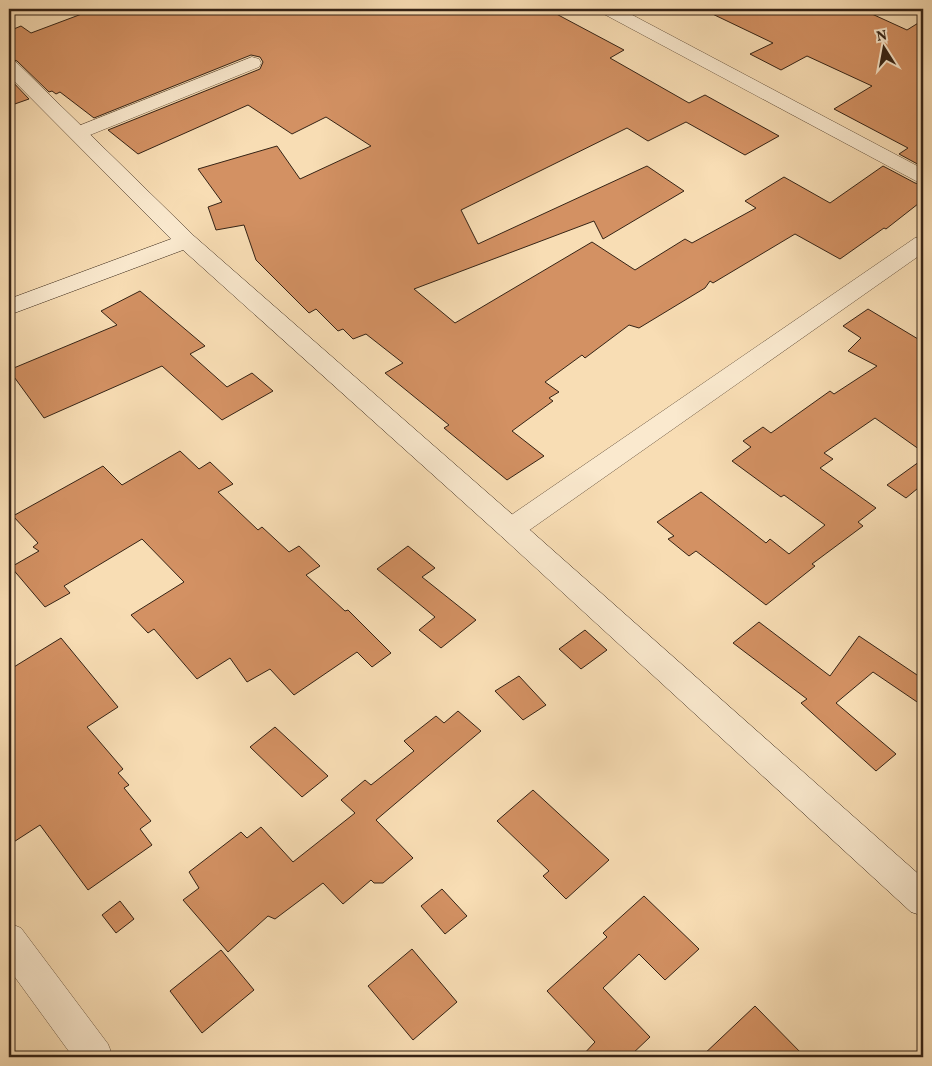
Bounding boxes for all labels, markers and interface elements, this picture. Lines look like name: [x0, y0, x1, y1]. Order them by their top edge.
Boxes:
north arrow: [860, 22, 910, 72]
text: N: [875, 26, 889, 47]

